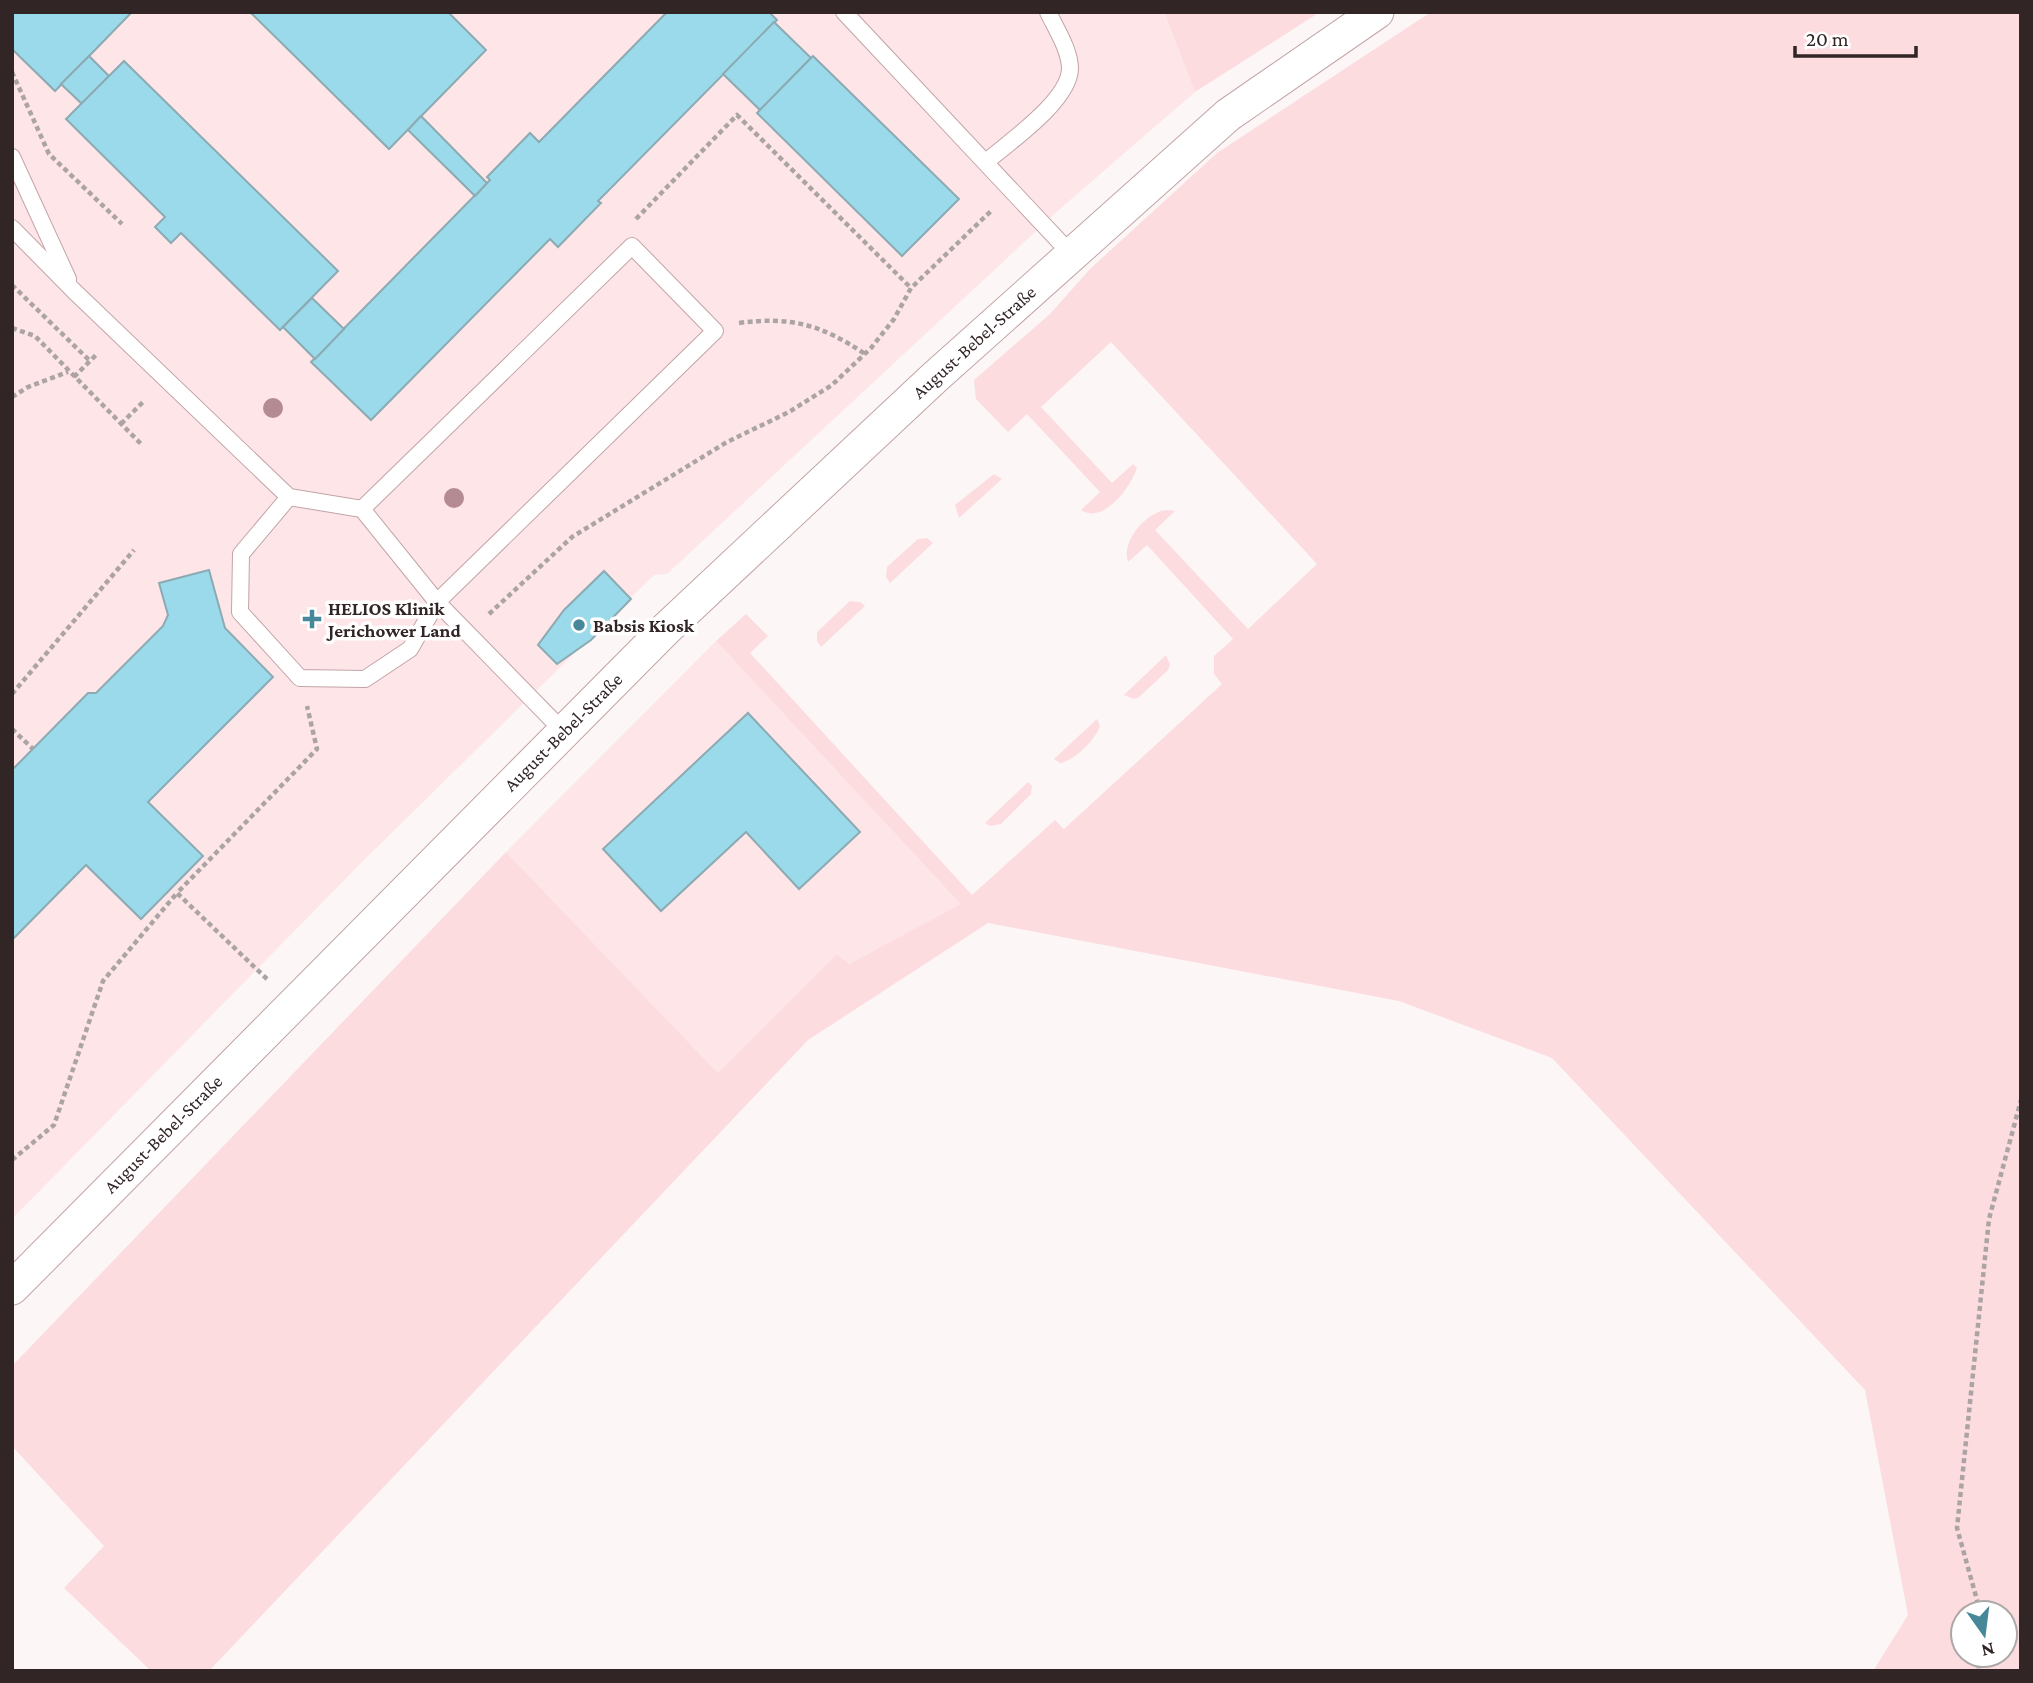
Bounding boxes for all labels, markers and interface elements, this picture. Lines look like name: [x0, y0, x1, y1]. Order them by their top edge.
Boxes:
scale bar: [1795, 14, 1916, 58]
text: 20 m: [1806, 27, 1849, 51]
street label: August-Bebel-Straße: [908, 281, 1040, 403]
place label: HELIOS Klinik Jerichower Land: [326, 598, 462, 641]
marker: HELIOS Klinik Jerichower Land: [302, 609, 322, 629]
place label: Babsis Kiosk: [593, 615, 695, 636]
marker: Babsis Kiosk: [571, 617, 587, 633]
street label: August-Bebel-Straße: [500, 669, 626, 795]
street label: August-Bebel-Straße: [100, 1071, 226, 1197]
north arrow: [1949, 1599, 2019, 1669]
text: N: [1979, 1638, 1997, 1662]

